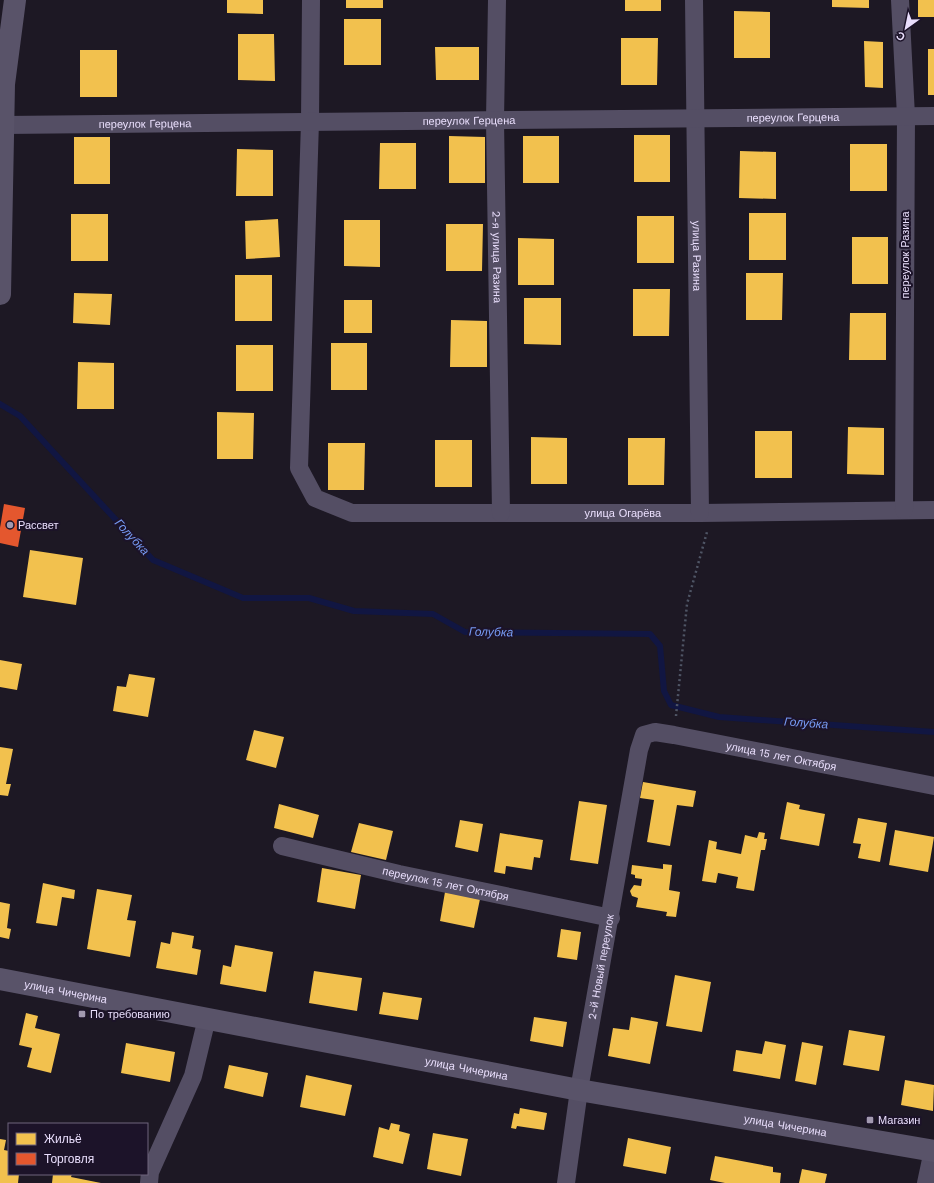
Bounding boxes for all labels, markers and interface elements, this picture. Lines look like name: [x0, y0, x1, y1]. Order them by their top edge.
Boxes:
north arrow: [886, 8, 926, 48]
text: С: [894, 28, 908, 44]
street label: переулок Герцена: [747, 110, 840, 124]
street label: переулок Герцена: [423, 114, 516, 127]
street label: переулок Герцена: [99, 117, 192, 131]
street label: 2-я улица Разина: [490, 211, 504, 304]
street label: переулок Разина: [899, 211, 912, 299]
street label: улица Разина: [690, 221, 704, 292]
street label: улица Огарёва: [585, 507, 662, 520]
water label: Голубка: [112, 516, 152, 558]
place label: Рассвет: [18, 519, 59, 532]
marker: Рассвет: [5, 520, 15, 530]
water label: Голубка: [469, 625, 514, 639]
water label: Голубка: [783, 714, 829, 732]
street label: улица 15 лет Октября: [725, 739, 838, 773]
street label: переулок 15 лет Октября: [381, 864, 510, 903]
street label: 2-й Новый переулок: [585, 913, 616, 1020]
street label: улица Чичерина: [23, 977, 109, 1006]
place label: По требованию: [90, 1008, 170, 1021]
marker: По требованию: [77, 1009, 87, 1019]
street label: улица Чичерина: [424, 1054, 510, 1083]
street label: улица Чичерина: [743, 1112, 829, 1139]
place label: Магазин: [878, 1114, 920, 1127]
marker: Магазин: [865, 1115, 875, 1125]
legend: [8, 1123, 148, 1175]
text: Жильё: [44, 1132, 82, 1146]
text: Торговля: [44, 1152, 94, 1166]

